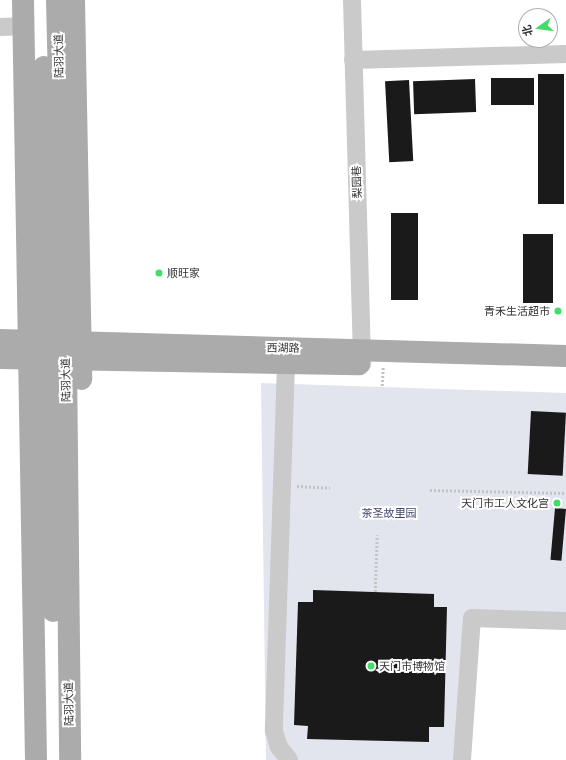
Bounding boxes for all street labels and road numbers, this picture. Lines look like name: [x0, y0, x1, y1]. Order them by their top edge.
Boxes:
street label: 陆羽大道: [52, 34, 66, 78]
street label: 梨园巷: [350, 165, 364, 199]
street label: 西湖路: [266, 341, 300, 355]
street label: 陆羽大道: [59, 358, 73, 402]
street label: 陆羽大道: [62, 682, 76, 726]

